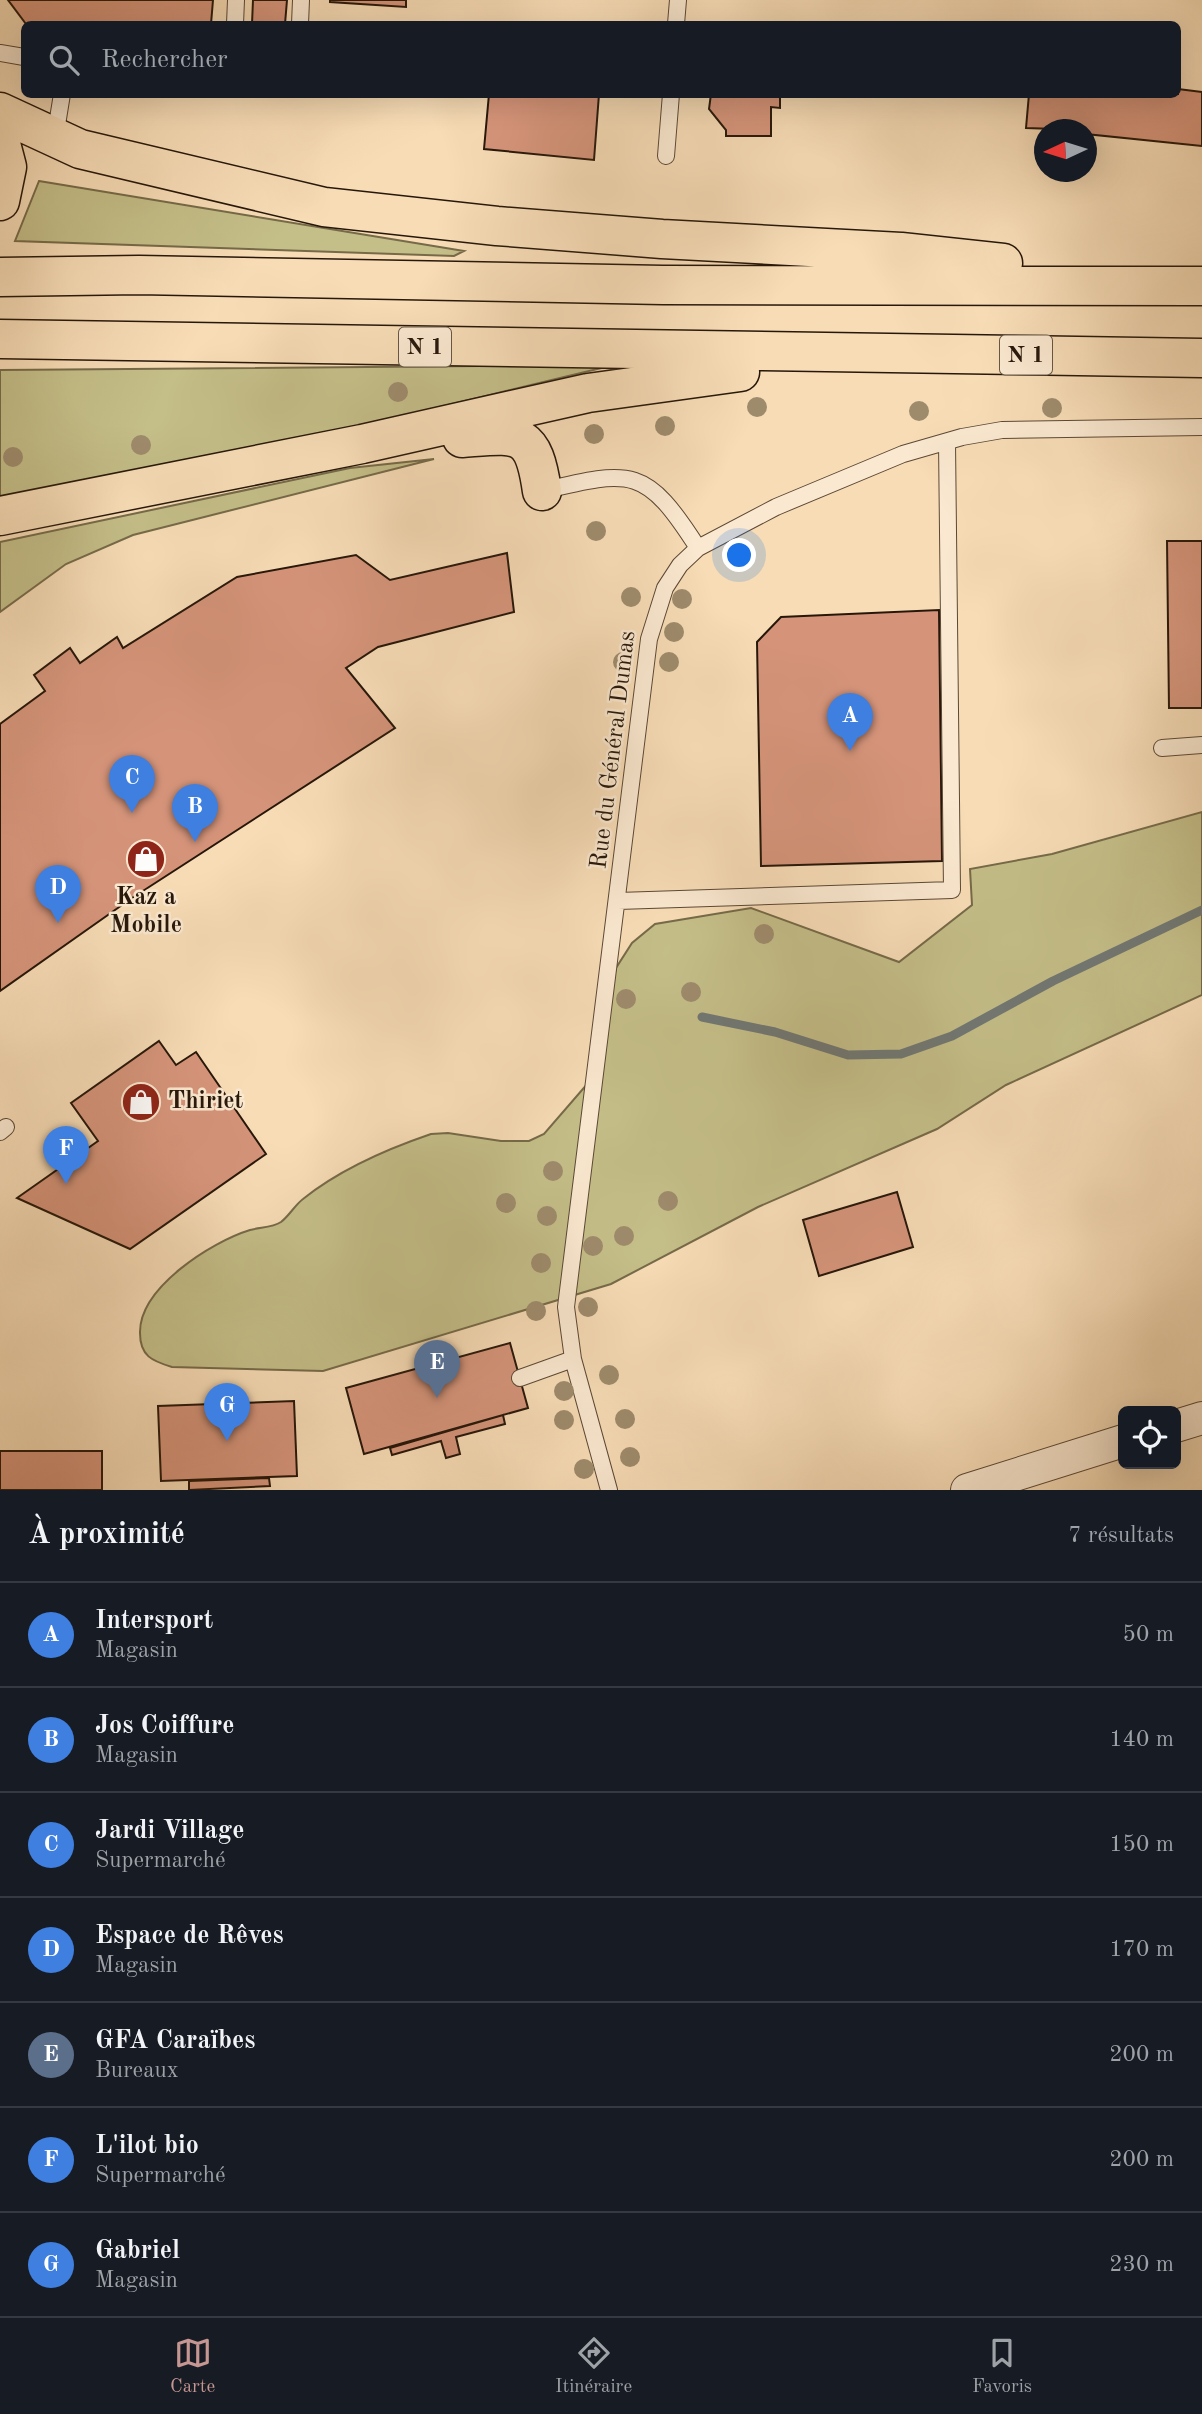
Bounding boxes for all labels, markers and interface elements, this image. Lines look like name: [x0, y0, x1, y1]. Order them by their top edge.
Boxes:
search box: [21, 21, 1181, 98]
icon: search: [45, 41, 83, 79]
text: Rechercher: [101, 47, 228, 73]
north arrow: [1034, 119, 1097, 182]
road number: N 1: [399, 328, 451, 366]
road number: N 1: [1000, 336, 1052, 374]
your location: [722, 538, 756, 572]
street label: Rue du Général Dumas: [587, 629, 641, 871]
pin: A: [827, 693, 873, 751]
pin: C: [109, 755, 155, 813]
pin: B: [172, 784, 218, 842]
shop icon: Kaz a Mobile: [125, 838, 167, 880]
pin: D: [35, 865, 81, 923]
place label: Kaz a Mobile: [110, 886, 182, 938]
shop icon: Thiriet: [120, 1081, 162, 1123]
place label: Thiriet: [168, 1090, 244, 1114]
pin: F: [43, 1126, 89, 1184]
pin: E: [414, 1340, 460, 1398]
pin: G: [204, 1383, 250, 1441]
map controls: [1118, 1406, 1181, 1469]
button: locate: [1118, 1406, 1181, 1469]
text: À proximité: [28, 1520, 185, 1550]
text: 7 résultats: [1068, 1524, 1174, 1547]
text: Intersport: [95, 1608, 213, 1634]
text: A: [42, 1623, 60, 1646]
text: 50 m: [1123, 1623, 1174, 1646]
text: Magasin: [95, 1639, 178, 1662]
text: Jos Coiffure: [95, 1713, 235, 1739]
text: B: [43, 1728, 59, 1751]
text: 140 m: [1109, 1728, 1174, 1751]
text: Magasin: [95, 1744, 178, 1767]
text: Jardi Village: [95, 1818, 245, 1844]
text: C: [43, 1833, 59, 1856]
text: 150 m: [1109, 1833, 1174, 1856]
text: Supermarché: [95, 1849, 226, 1872]
text: Espace de Rêves: [95, 1923, 284, 1949]
text: D: [42, 1938, 60, 1961]
text: 170 m: [1109, 1938, 1174, 1961]
text: Magasin: [95, 1954, 178, 1977]
text: GFA Caraïbes: [95, 2028, 255, 2054]
text: E: [43, 2043, 59, 2066]
text: 200 m: [1109, 2043, 1174, 2066]
text: Bureaux: [95, 2059, 179, 2082]
text: L'ilot bio: [95, 2133, 199, 2159]
text: F: [43, 2148, 59, 2171]
text: 200 m: [1109, 2148, 1174, 2171]
text: Supermarché: [95, 2164, 226, 2187]
text: Gabriel: [95, 2238, 180, 2264]
text: G: [43, 2253, 59, 2276]
text: 230 m: [1109, 2253, 1174, 2276]
text: Magasin: [95, 2269, 178, 2292]
tab: Carte: [170, 2334, 215, 2399]
tab: Itinéraire: [555, 2334, 632, 2399]
tab: Favoris: [972, 2334, 1032, 2399]

